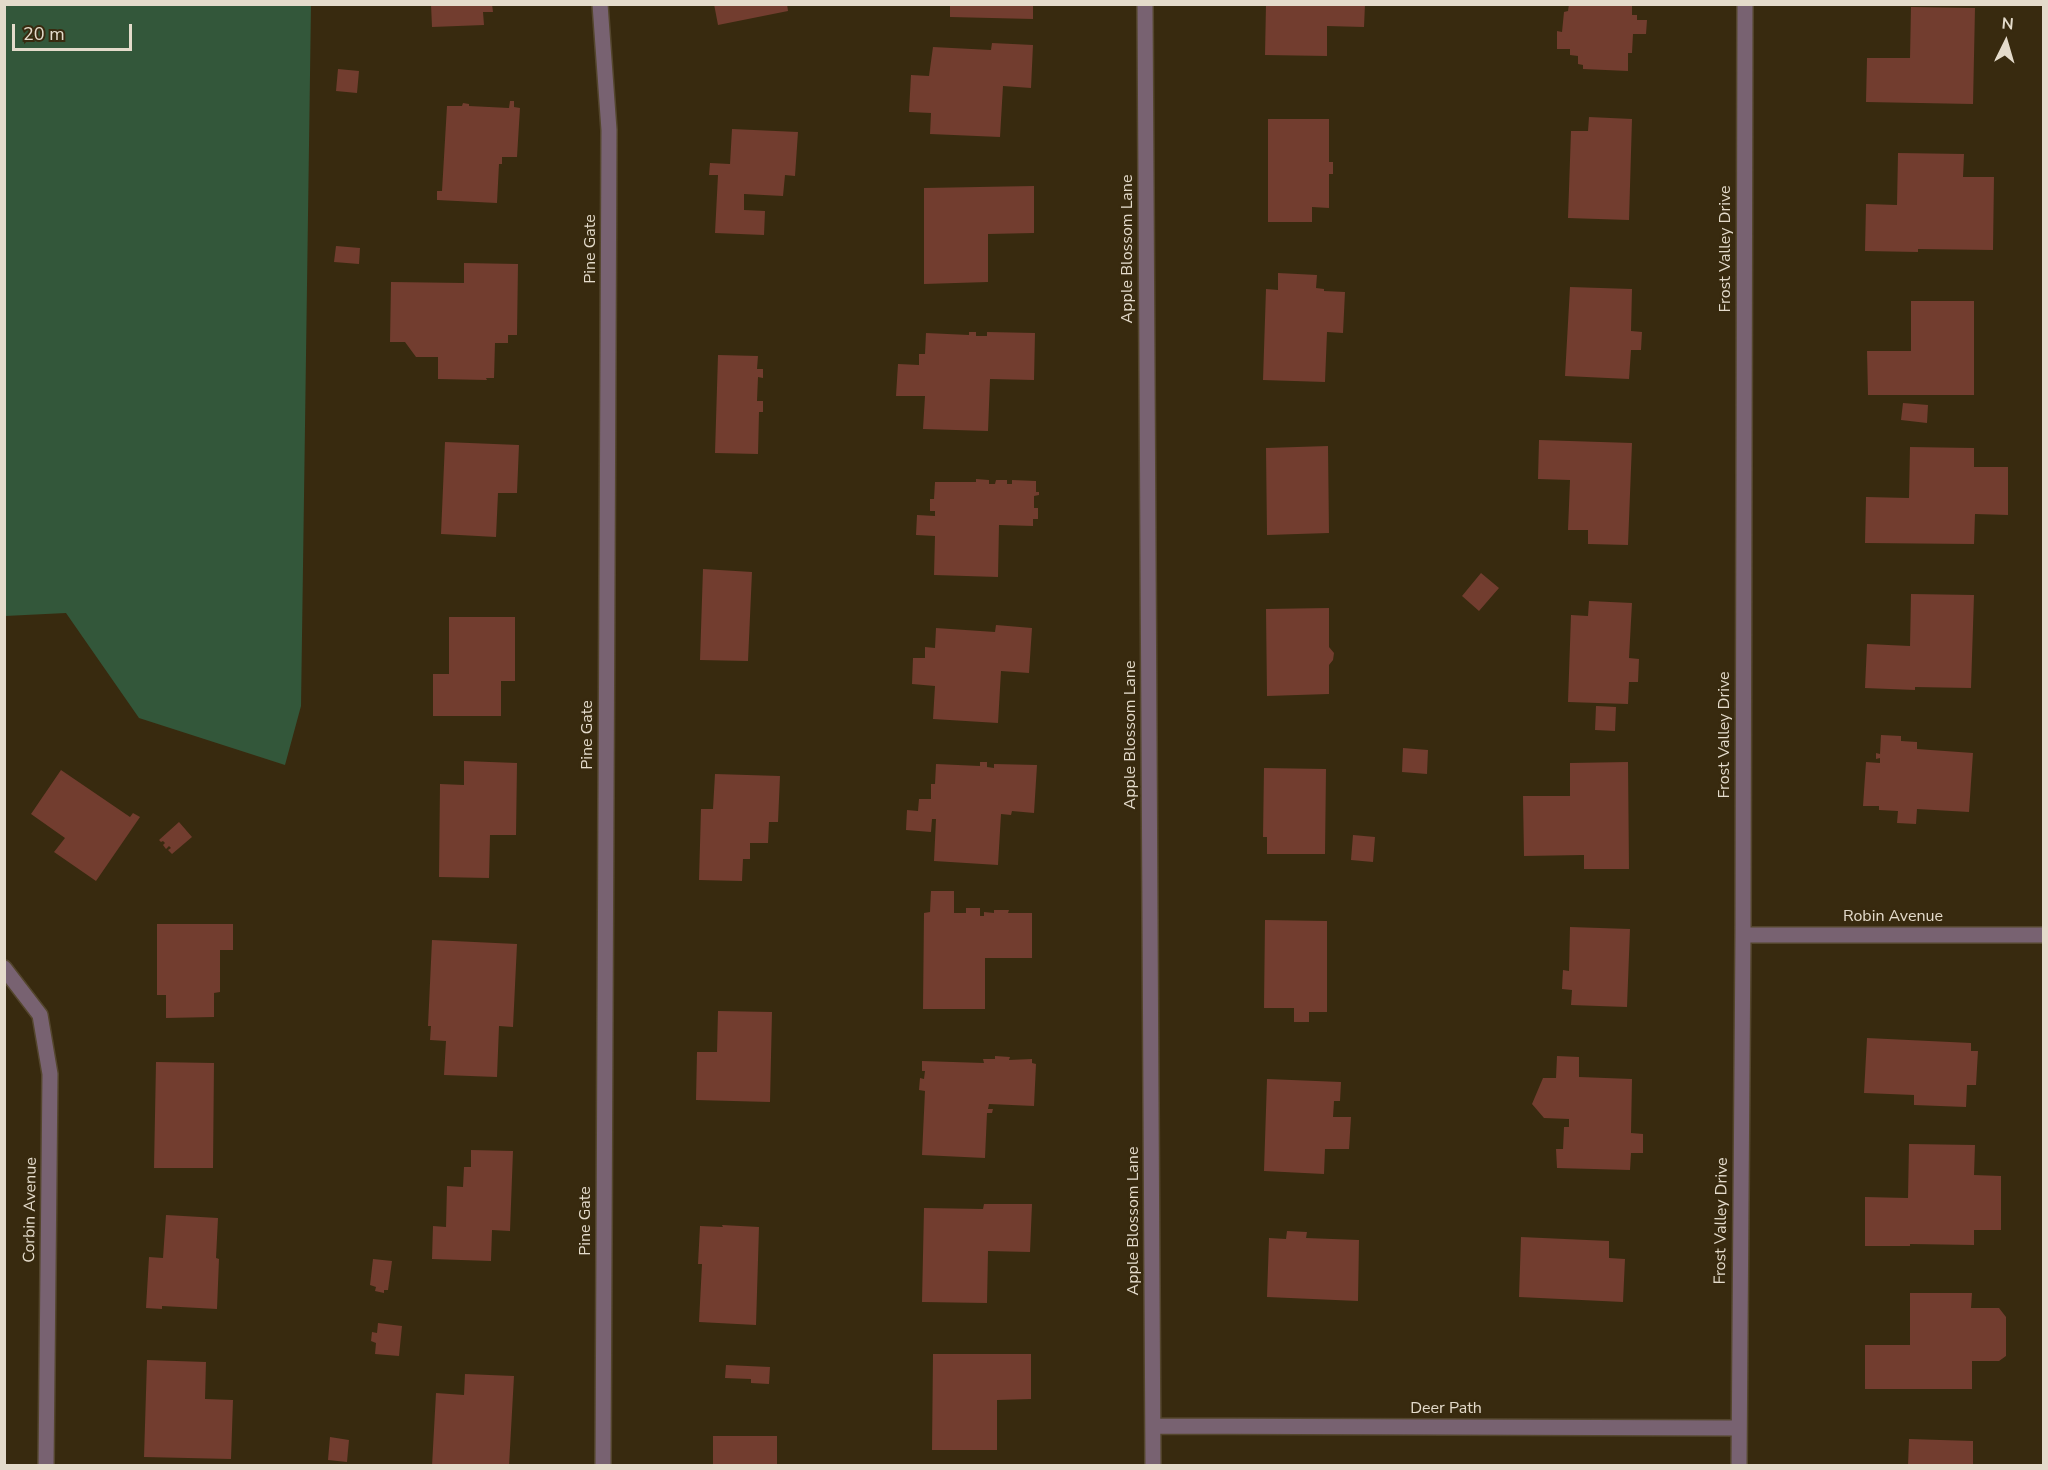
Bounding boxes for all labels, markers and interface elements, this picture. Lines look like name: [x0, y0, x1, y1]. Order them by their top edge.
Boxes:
scale bar: [15, 12, 135, 50]
north arrow: [1976, 12, 2036, 72]
text: N: [2001, 13, 2014, 36]
text: 20 m: [23, 22, 65, 46]
street label: Apple Blossom Lane: [1118, 175, 1138, 323]
street label: Frost Valley Drive: [1716, 185, 1736, 313]
street label: Pine Gate: [581, 214, 601, 284]
street label: Apple Blossom Lane: [1121, 661, 1141, 809]
street label: Frost Valley Drive: [1715, 671, 1735, 799]
street label: Pine Gate: [578, 700, 598, 770]
street label: Robin Avenue: [1843, 907, 1943, 927]
street label: Apple Blossom Lane: [1124, 1147, 1144, 1295]
street label: Corbin Avenue: [20, 1157, 42, 1263]
street label: Frost Valley Drive: [1711, 1157, 1733, 1285]
street label: Pine Gate: [576, 1186, 596, 1256]
street label: Deer Path: [1410, 1399, 1482, 1419]

